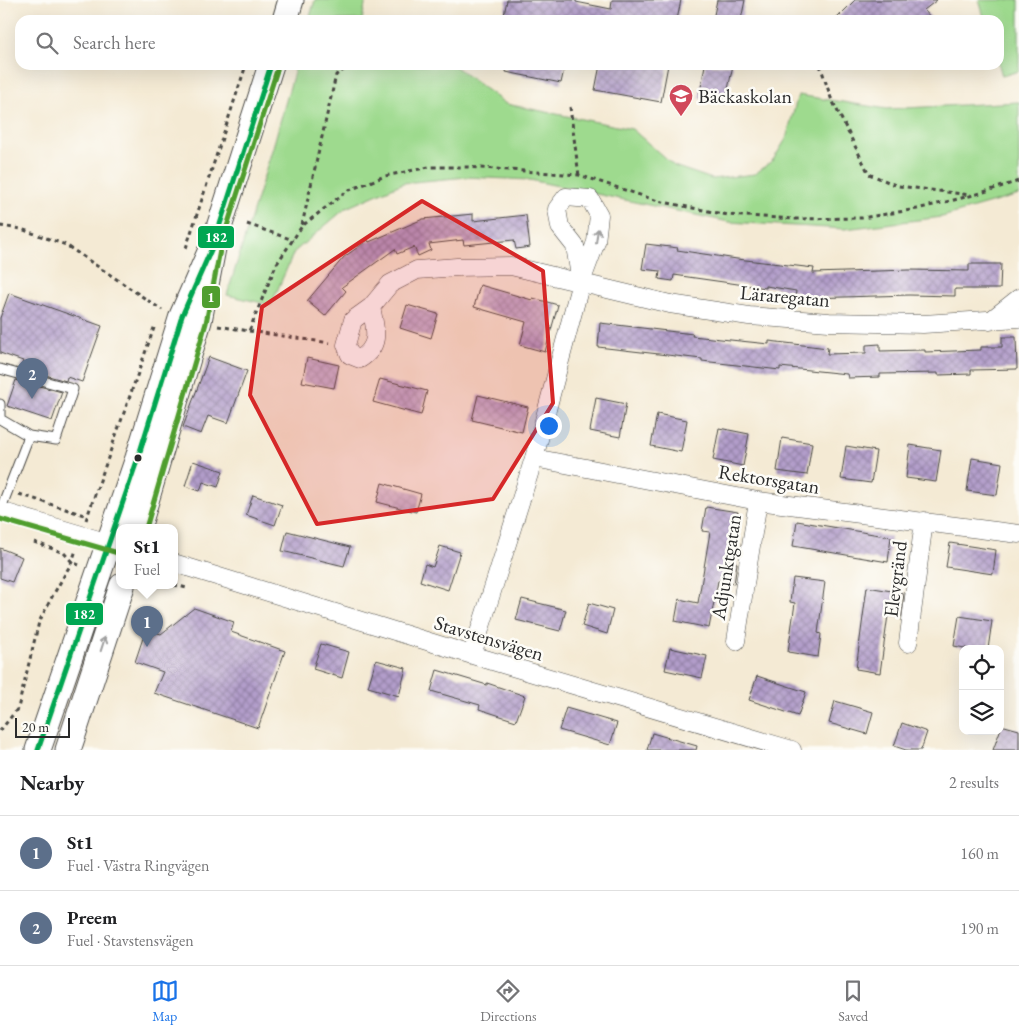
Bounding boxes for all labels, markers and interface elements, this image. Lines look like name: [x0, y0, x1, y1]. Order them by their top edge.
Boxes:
search box: [15, 15, 1004, 70]
icon: search: [33, 29, 61, 57]
text: Search here: [73, 30, 155, 55]
school or university icon: Bäckaskolan: [668, 83, 694, 117]
place label: Bäckaskolan: [698, 83, 792, 109]
line badge: 182: [197, 225, 235, 249]
text: 182: [205, 228, 228, 246]
one-way arrow: [592, 228, 602, 244]
street label: Läraregatan: [739, 279, 832, 313]
line badge: 1: [201, 285, 221, 309]
text: 1: [207, 288, 215, 306]
pin: 2: [16, 358, 48, 399]
your location: [536, 413, 562, 439]
unlabelled marker: [133, 453, 143, 463]
street label: Rektorsgatan: [716, 458, 822, 500]
street label: Adjunktgatan: [705, 512, 747, 623]
popup: [116, 524, 178, 589]
text: St1: [134, 534, 160, 559]
street label: Elevgränd: [877, 538, 913, 619]
text: Fuel: [134, 559, 160, 580]
line badge: 182: [65, 602, 104, 626]
text: 182: [73, 605, 96, 623]
pin: 1: [131, 606, 163, 647]
street label: Stavstensvägen: [431, 609, 547, 667]
one-way arrow: [99, 637, 108, 652]
map controls: [959, 645, 1004, 735]
button: locate: [959, 645, 1004, 690]
button: layers: [959, 690, 1004, 735]
scale bar: [15, 715, 70, 738]
text: 20 m: [22, 718, 49, 736]
text: Nearby: [20, 769, 84, 796]
text: 2 results: [949, 772, 999, 793]
text: St1: [67, 830, 94, 855]
text: 1: [32, 843, 40, 864]
text: 160 m: [960, 843, 999, 864]
text: Fuel · Västra Ringvägen: [67, 855, 210, 876]
text: Preem: [67, 905, 117, 930]
text: 2: [32, 918, 40, 939]
text: 190 m: [960, 918, 999, 939]
text: Fuel · Stavstensvägen: [67, 930, 194, 951]
tab: Map: [151, 977, 179, 1025]
tab: Directions: [480, 977, 537, 1025]
tab: Saved: [838, 977, 868, 1025]

